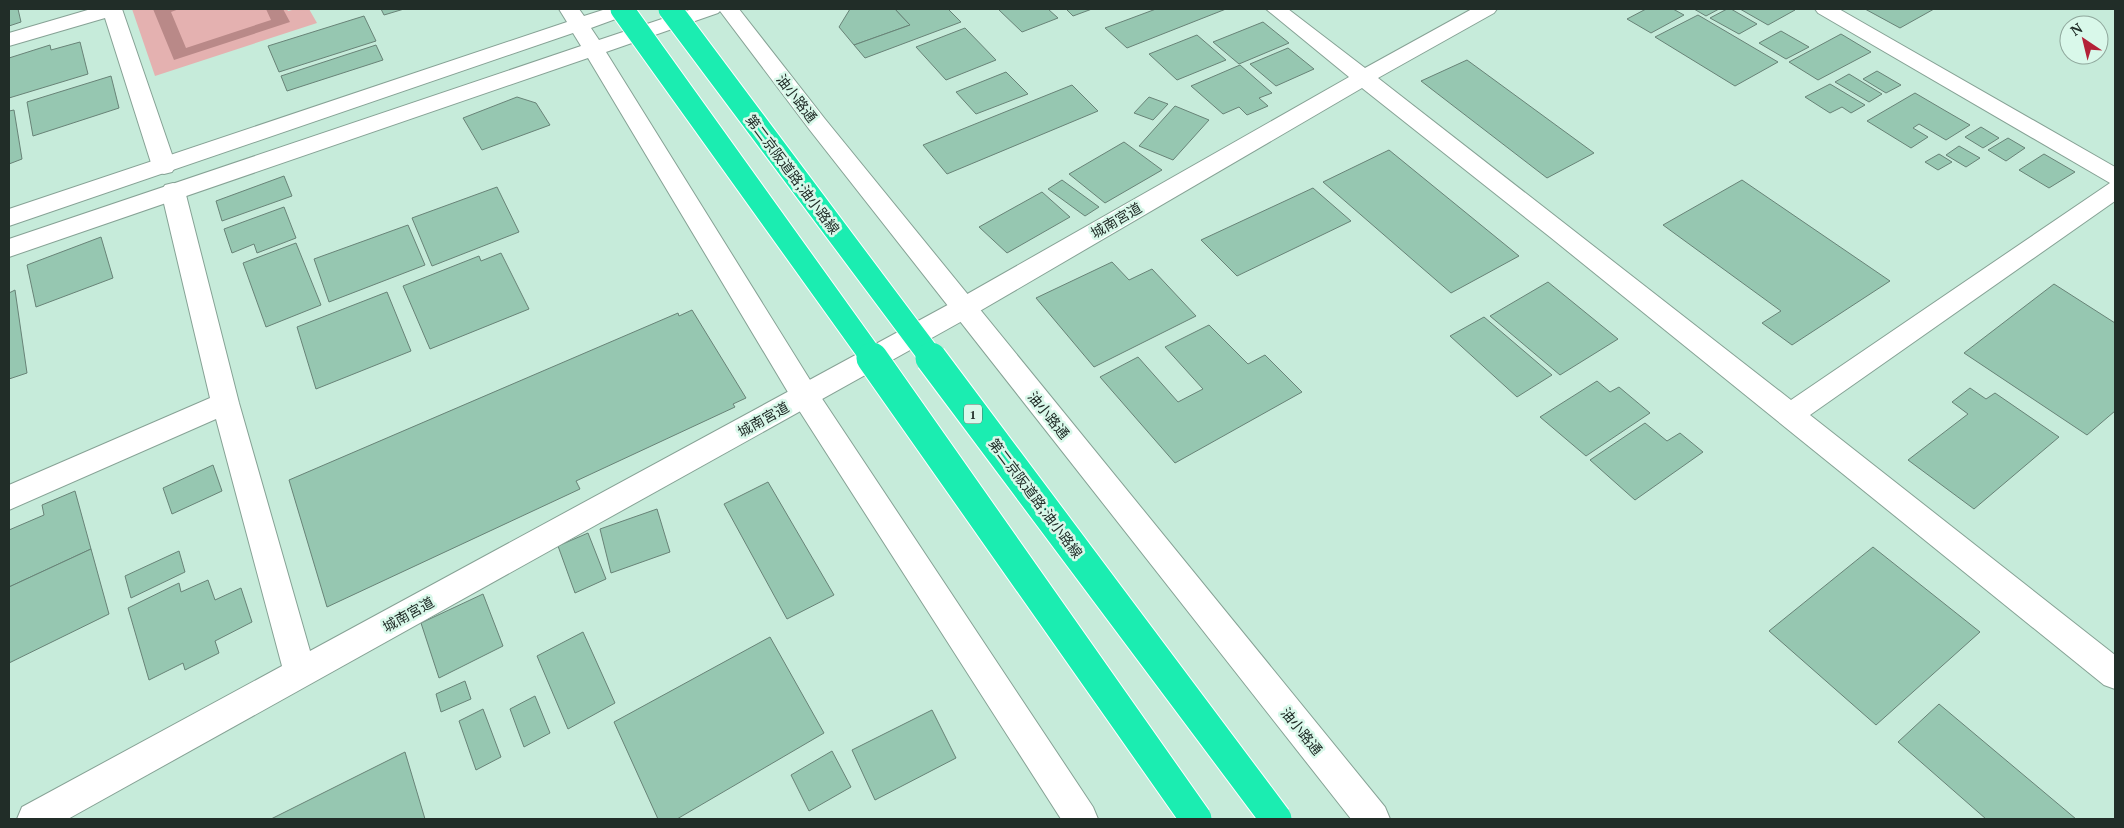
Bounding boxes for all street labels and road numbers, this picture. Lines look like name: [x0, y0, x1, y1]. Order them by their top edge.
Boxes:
street label: 油小路通: [772, 70, 822, 126]
street label: 第二京阪道路;油小路線: [742, 111, 844, 237]
street label: 城南宮道: [1087, 198, 1145, 242]
street label: 油小路通: [1024, 387, 1074, 443]
street label: 城南宮道: [734, 397, 792, 441]
road number: 1: [964, 404, 982, 424]
street label: 第二京阪道路;油小路線: [985, 435, 1087, 561]
street label: 城南宮道: [379, 592, 437, 636]
street label: 油小路通: [1277, 703, 1327, 759]

